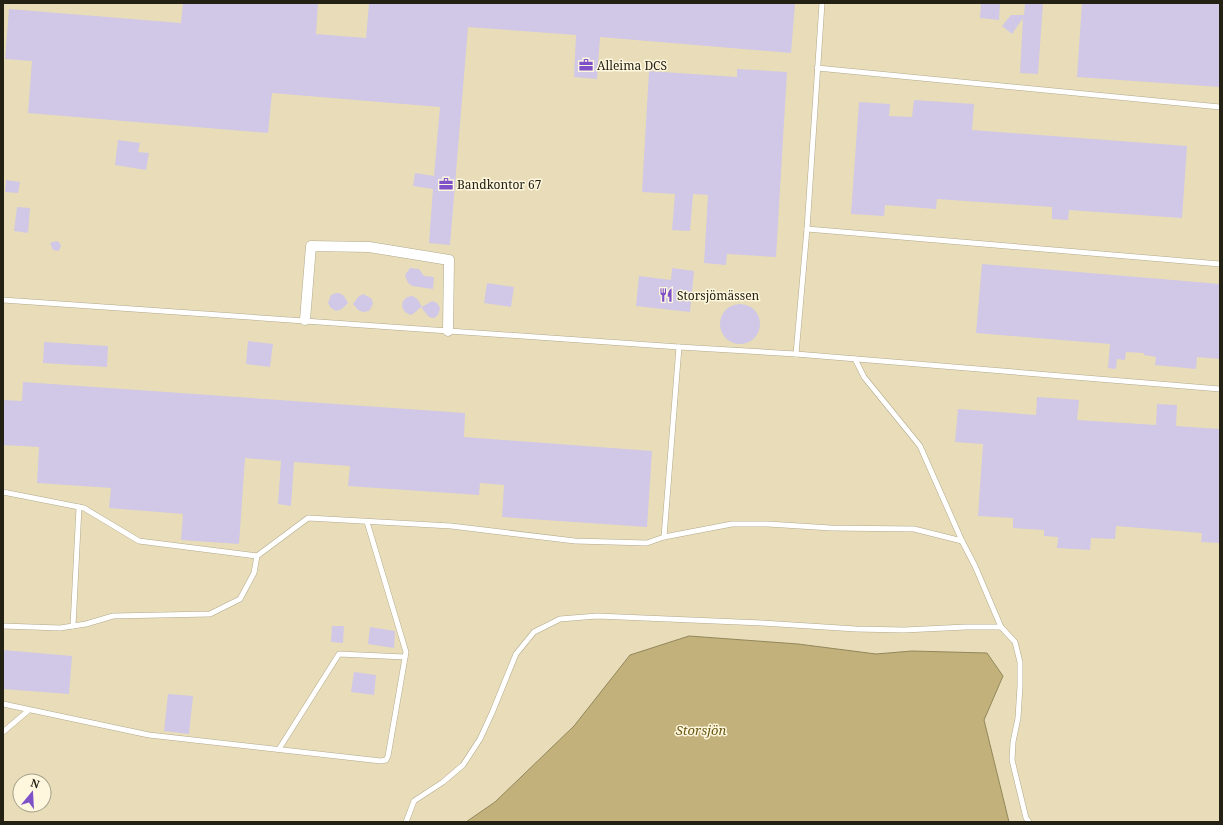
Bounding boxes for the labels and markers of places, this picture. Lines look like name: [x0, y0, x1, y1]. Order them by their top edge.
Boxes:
office icon: Alleima DCS: [578, 57, 594, 73]
place label: Alleima DCS: [597, 57, 667, 74]
office icon: Bandkontor 67: [438, 176, 454, 192]
place label: Bandkontor 67: [457, 176, 542, 193]
restaurant icon: Storsjömässen: [658, 287, 674, 303]
place label: Storsjömässen: [677, 287, 760, 304]

